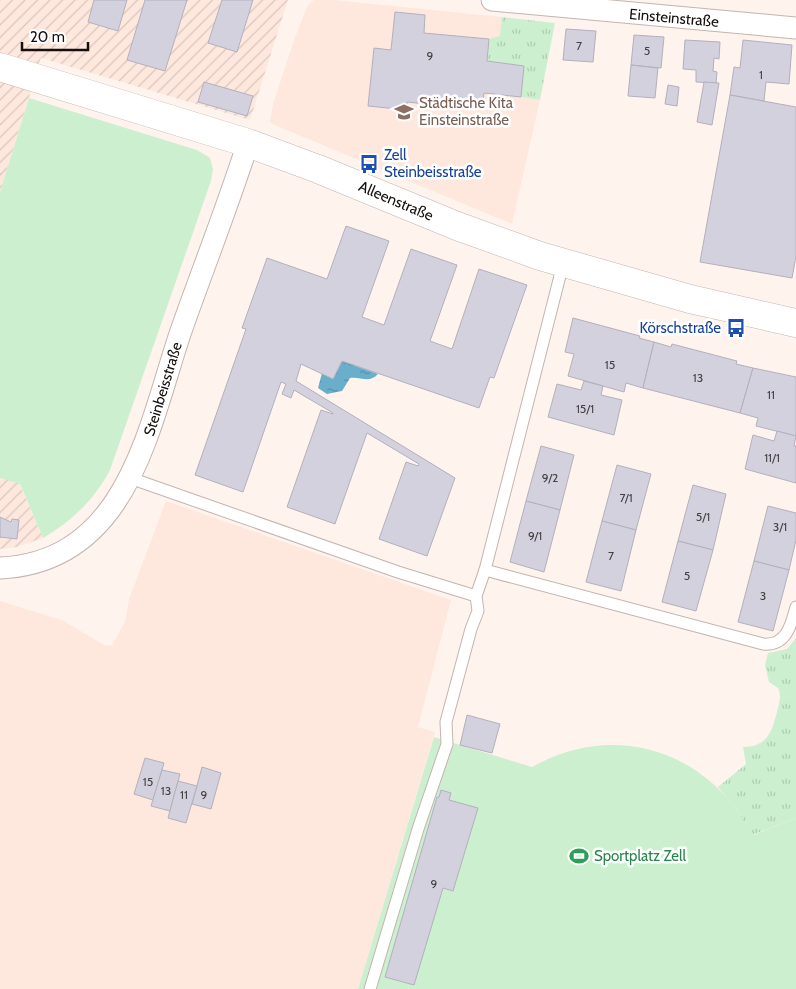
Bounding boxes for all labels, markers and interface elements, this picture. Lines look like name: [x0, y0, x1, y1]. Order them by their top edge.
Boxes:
street label: Einsteinstraße: [628, 5, 720, 31]
scale bar: [22, 20, 89, 52]
text: 20 m: [30, 28, 65, 46]
house number: 7: [576, 38, 582, 53]
house number: 5: [644, 43, 650, 58]
house number: 9: [427, 48, 434, 63]
house number: 1: [759, 67, 763, 82]
place label: Städtische Kita Einsteinstraße: [419, 94, 514, 129]
school or university icon: Städtische Kita Einsteinstraße: [393, 101, 415, 123]
place label: Zell Steinbeisstraße: [384, 146, 482, 181]
bus stop icon: Zell Steinbeisstraße: [358, 153, 380, 175]
street label: Alleenstraße: [356, 177, 436, 225]
bus stop icon: Körschstraße: [725, 317, 747, 339]
place label: Körschstraße: [640, 319, 721, 337]
street label: Steinbeisstraße: [140, 339, 186, 438]
house number: 15: [605, 357, 615, 372]
house number: 13: [693, 370, 703, 385]
house number: 11: [767, 387, 775, 402]
house number: 15/1: [576, 401, 594, 416]
house number: 11/1: [764, 450, 780, 465]
house number: 9/2: [542, 470, 558, 485]
house number: 7/1: [619, 490, 633, 505]
house number: 5/1: [696, 509, 710, 524]
house number: 3/1: [773, 519, 787, 534]
house number: 9/1: [528, 528, 542, 543]
house number: 7: [608, 548, 614, 563]
house number: 5: [684, 568, 690, 583]
house number: 3: [760, 588, 766, 603]
house number: 15: [143, 774, 153, 789]
house number: 13: [161, 783, 171, 798]
house number: 11: [180, 787, 188, 802]
house number: 9: [201, 787, 208, 802]
sports icon: Sportplatz Zell: [568, 845, 590, 867]
place label: Sportplatz Zell: [594, 847, 687, 865]
house number: 9: [431, 876, 438, 891]

